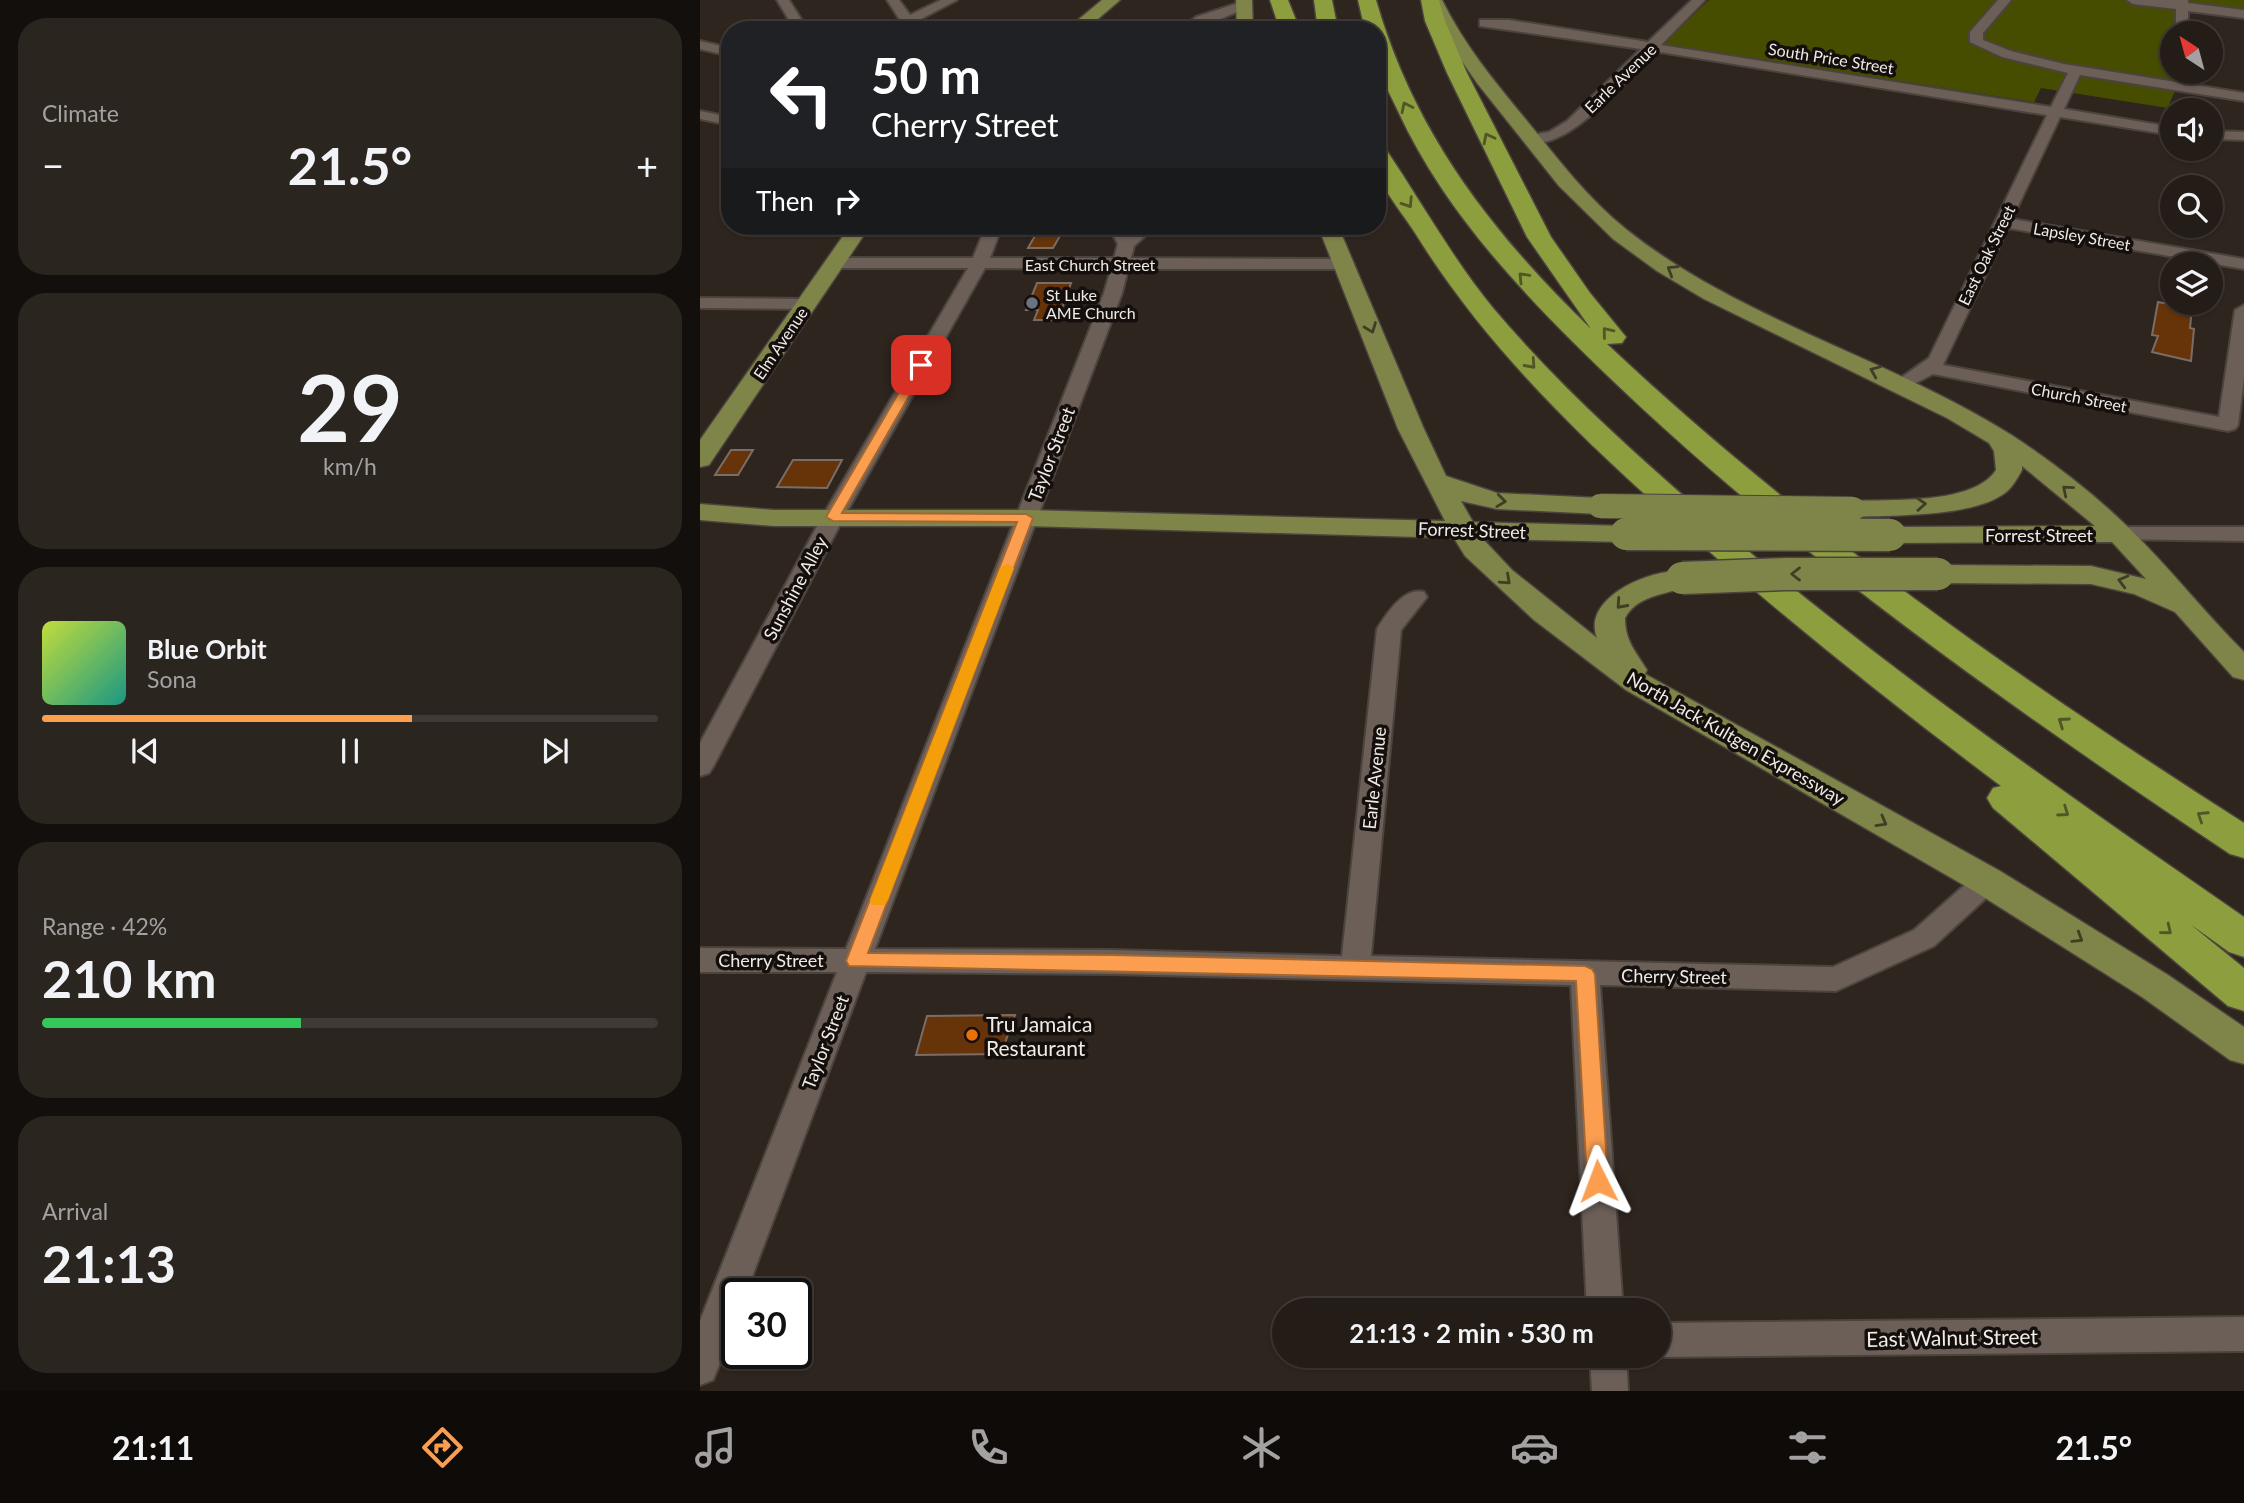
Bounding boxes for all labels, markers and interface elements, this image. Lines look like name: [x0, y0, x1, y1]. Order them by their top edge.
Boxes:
north arrow: [2160, 21, 2222, 84]
map controls: [2160, 21, 2223, 315]
street label: Earle Avenue: [1580, 39, 1660, 117]
street label: South Price Street: [1767, 39, 1895, 77]
text: 50 m: [871, 46, 981, 104]
icon: left: [756, 49, 847, 140]
button: sound: [2160, 98, 2223, 161]
text: Climate: [42, 99, 119, 127]
one-way arrow: [1400, 102, 1414, 114]
text: Cherry Street: [871, 105, 1059, 144]
one-way arrow: [1483, 133, 1497, 146]
text: 21.5°: [288, 134, 412, 196]
text: −: [42, 142, 64, 188]
text: +: [636, 142, 658, 188]
button: search: [2160, 175, 2223, 238]
icon: right: [828, 182, 866, 220]
text: Then: [756, 185, 814, 217]
one-way arrow: [1399, 195, 1412, 208]
street label: East Oak Street: [1954, 202, 2018, 308]
street label: Lapsley Street: [2032, 218, 2132, 254]
button: layers: [2160, 252, 2223, 315]
street label: East Church Street: [1025, 255, 1156, 274]
one-way arrow: [1666, 265, 1679, 278]
one-way arrow: [1519, 272, 1532, 285]
place label: St Luke AME Church: [1046, 285, 1136, 322]
marker: St Luke AME Church: [1024, 295, 1040, 311]
street label: Elm Avenue: [749, 303, 811, 383]
one-way arrow: [1362, 321, 1376, 333]
one-way arrow: [1603, 327, 1616, 339]
pin: [891, 335, 951, 395]
icon: arrive: [902, 346, 940, 384]
text: 29: [297, 352, 403, 461]
one-way arrow: [1522, 356, 1535, 369]
one-way arrow: [1869, 366, 1881, 380]
street label: Church Street: [2030, 378, 2129, 416]
street label: Taylor Street: [1023, 403, 1079, 504]
text: km/h: [323, 452, 377, 480]
one-way arrow: [2063, 486, 2075, 499]
one-way arrow: [1495, 493, 1507, 508]
one-way arrow: [1916, 497, 1927, 512]
street label: Forrest Street: [1418, 517, 1527, 543]
street label: Forrest Street: [1985, 524, 2094, 546]
street label: Sunshine Alley: [758, 532, 832, 644]
one-way arrow: [1791, 566, 1801, 582]
one-way arrow: [1498, 572, 1511, 584]
one-way arrow: [2117, 575, 2129, 590]
one-way arrow: [1617, 596, 1629, 609]
text: Blue Orbit: [147, 633, 267, 665]
text: Sona: [147, 665, 197, 693]
street label: North Jack Kultgen Expressway: [1623, 667, 1849, 810]
one-way arrow: [2058, 718, 2071, 730]
street label: Earle Avenue: [1358, 726, 1390, 830]
icon: previous: [126, 732, 164, 770]
icon: pause: [331, 732, 369, 770]
icon: next: [536, 732, 574, 770]
one-way arrow: [2056, 804, 2069, 817]
one-way arrow: [2197, 812, 2210, 824]
one-way arrow: [1875, 814, 1887, 827]
text: Range · 42%: [42, 912, 167, 940]
one-way arrow: [2158, 922, 2171, 934]
one-way arrow: [2070, 929, 2083, 942]
text: 210 km: [42, 947, 216, 1009]
street label: Cherry Street: [718, 949, 824, 971]
street label: Cherry Street: [1621, 964, 1727, 988]
street label: Taylor Street: [797, 991, 853, 1092]
place label: Tru Jamaica Restaurant: [986, 1011, 1092, 1060]
marker: Tru Jamaica Restaurant: [964, 1027, 980, 1043]
position arrow: [1561, 1144, 1635, 1218]
text: Arrival: [42, 1197, 108, 1225]
text: 21:13: [42, 1232, 176, 1294]
speed limit sign: 30: [721, 1278, 812, 1369]
text: 21:13 · 2 min · 530 m: [1349, 1317, 1594, 1349]
street label: East Walnut Street: [1866, 1323, 2039, 1351]
icon: directions: [418, 1423, 467, 1472]
icon: music: [691, 1423, 740, 1472]
icon: phone: [964, 1423, 1013, 1472]
icon: climate: [1237, 1423, 1286, 1472]
icon: car: [1510, 1423, 1559, 1472]
icon: filters: [1783, 1423, 1832, 1472]
text: 21:11: [112, 1428, 194, 1467]
text: 21.5°: [2055, 1428, 2132, 1467]

